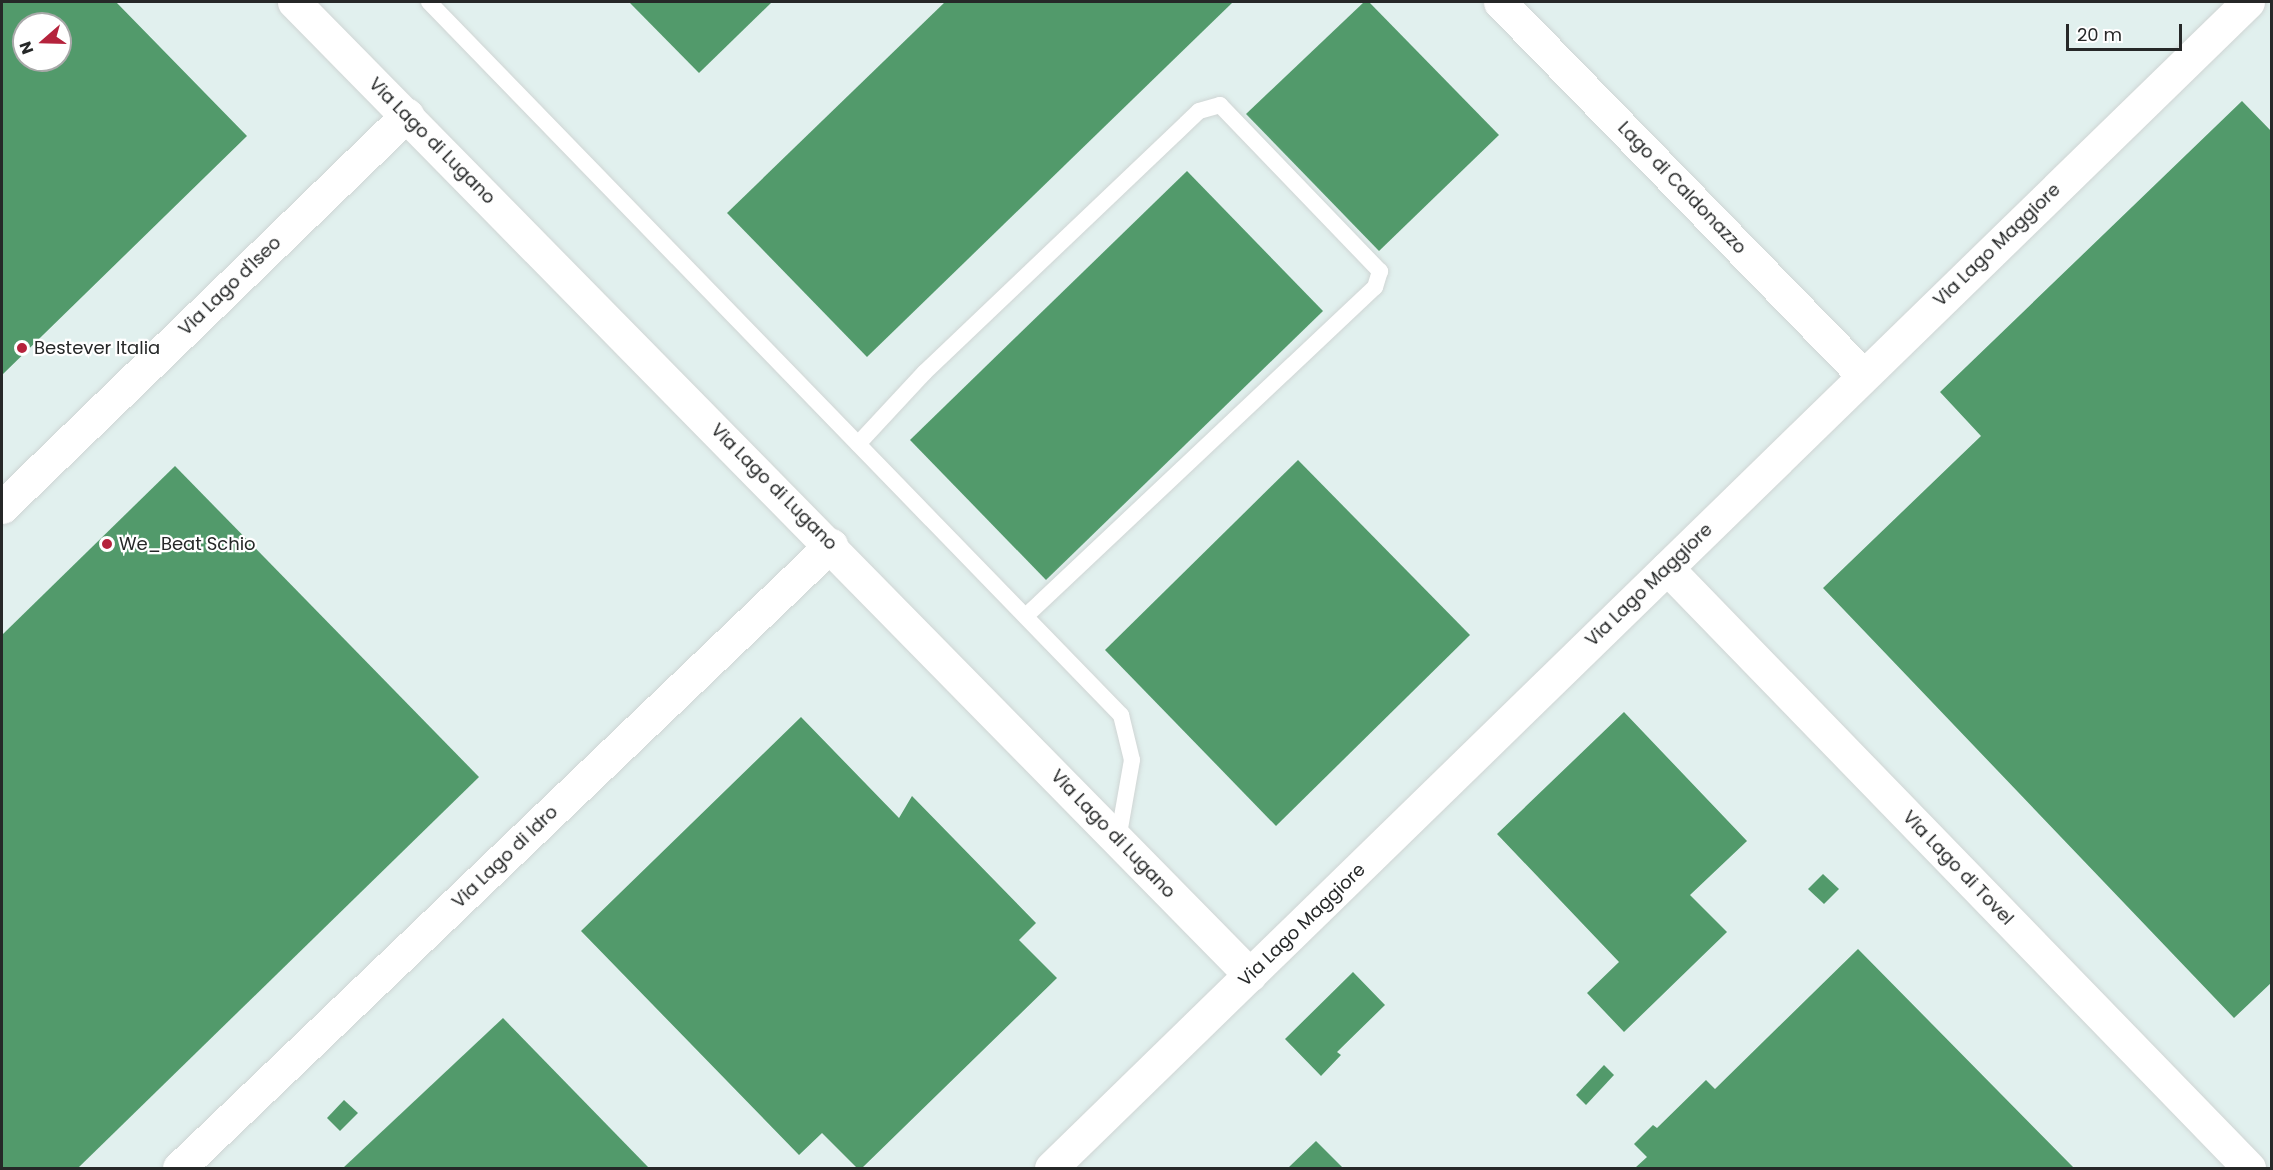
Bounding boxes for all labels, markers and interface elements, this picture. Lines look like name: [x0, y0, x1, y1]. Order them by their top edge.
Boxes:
north arrow: [12, 12, 72, 72]
scale bar: [2069, 12, 2184, 50]
text: 20 m: [2077, 22, 2122, 47]
text: N: [14, 38, 39, 57]
street label: Via Lago di Lugano: [364, 73, 500, 209]
street label: Lago di Caldonazzo: [1613, 117, 1751, 259]
street label: Via Lago Maggiore: [1929, 179, 2065, 311]
street label: Via Lago d'Iseo: [174, 232, 286, 340]
place label: Bestever Italia: [34, 337, 160, 359]
marker: Bestever Italia: [15, 341, 29, 355]
street label: Via Lago di Lugano: [706, 419, 842, 555]
street label: Via Lago Maggiore: [1581, 519, 1717, 651]
place label: We_Beat Schio: [119, 533, 256, 555]
marker: We_Beat Schio: [100, 537, 114, 551]
street label: Via Lago di Lugano: [1046, 765, 1180, 903]
street label: Via Lago di Idro: [448, 801, 562, 913]
street label: Via Lago di Tovel: [1898, 806, 2018, 930]
street label: Via Lago Maggiore: [1234, 859, 1370, 991]

